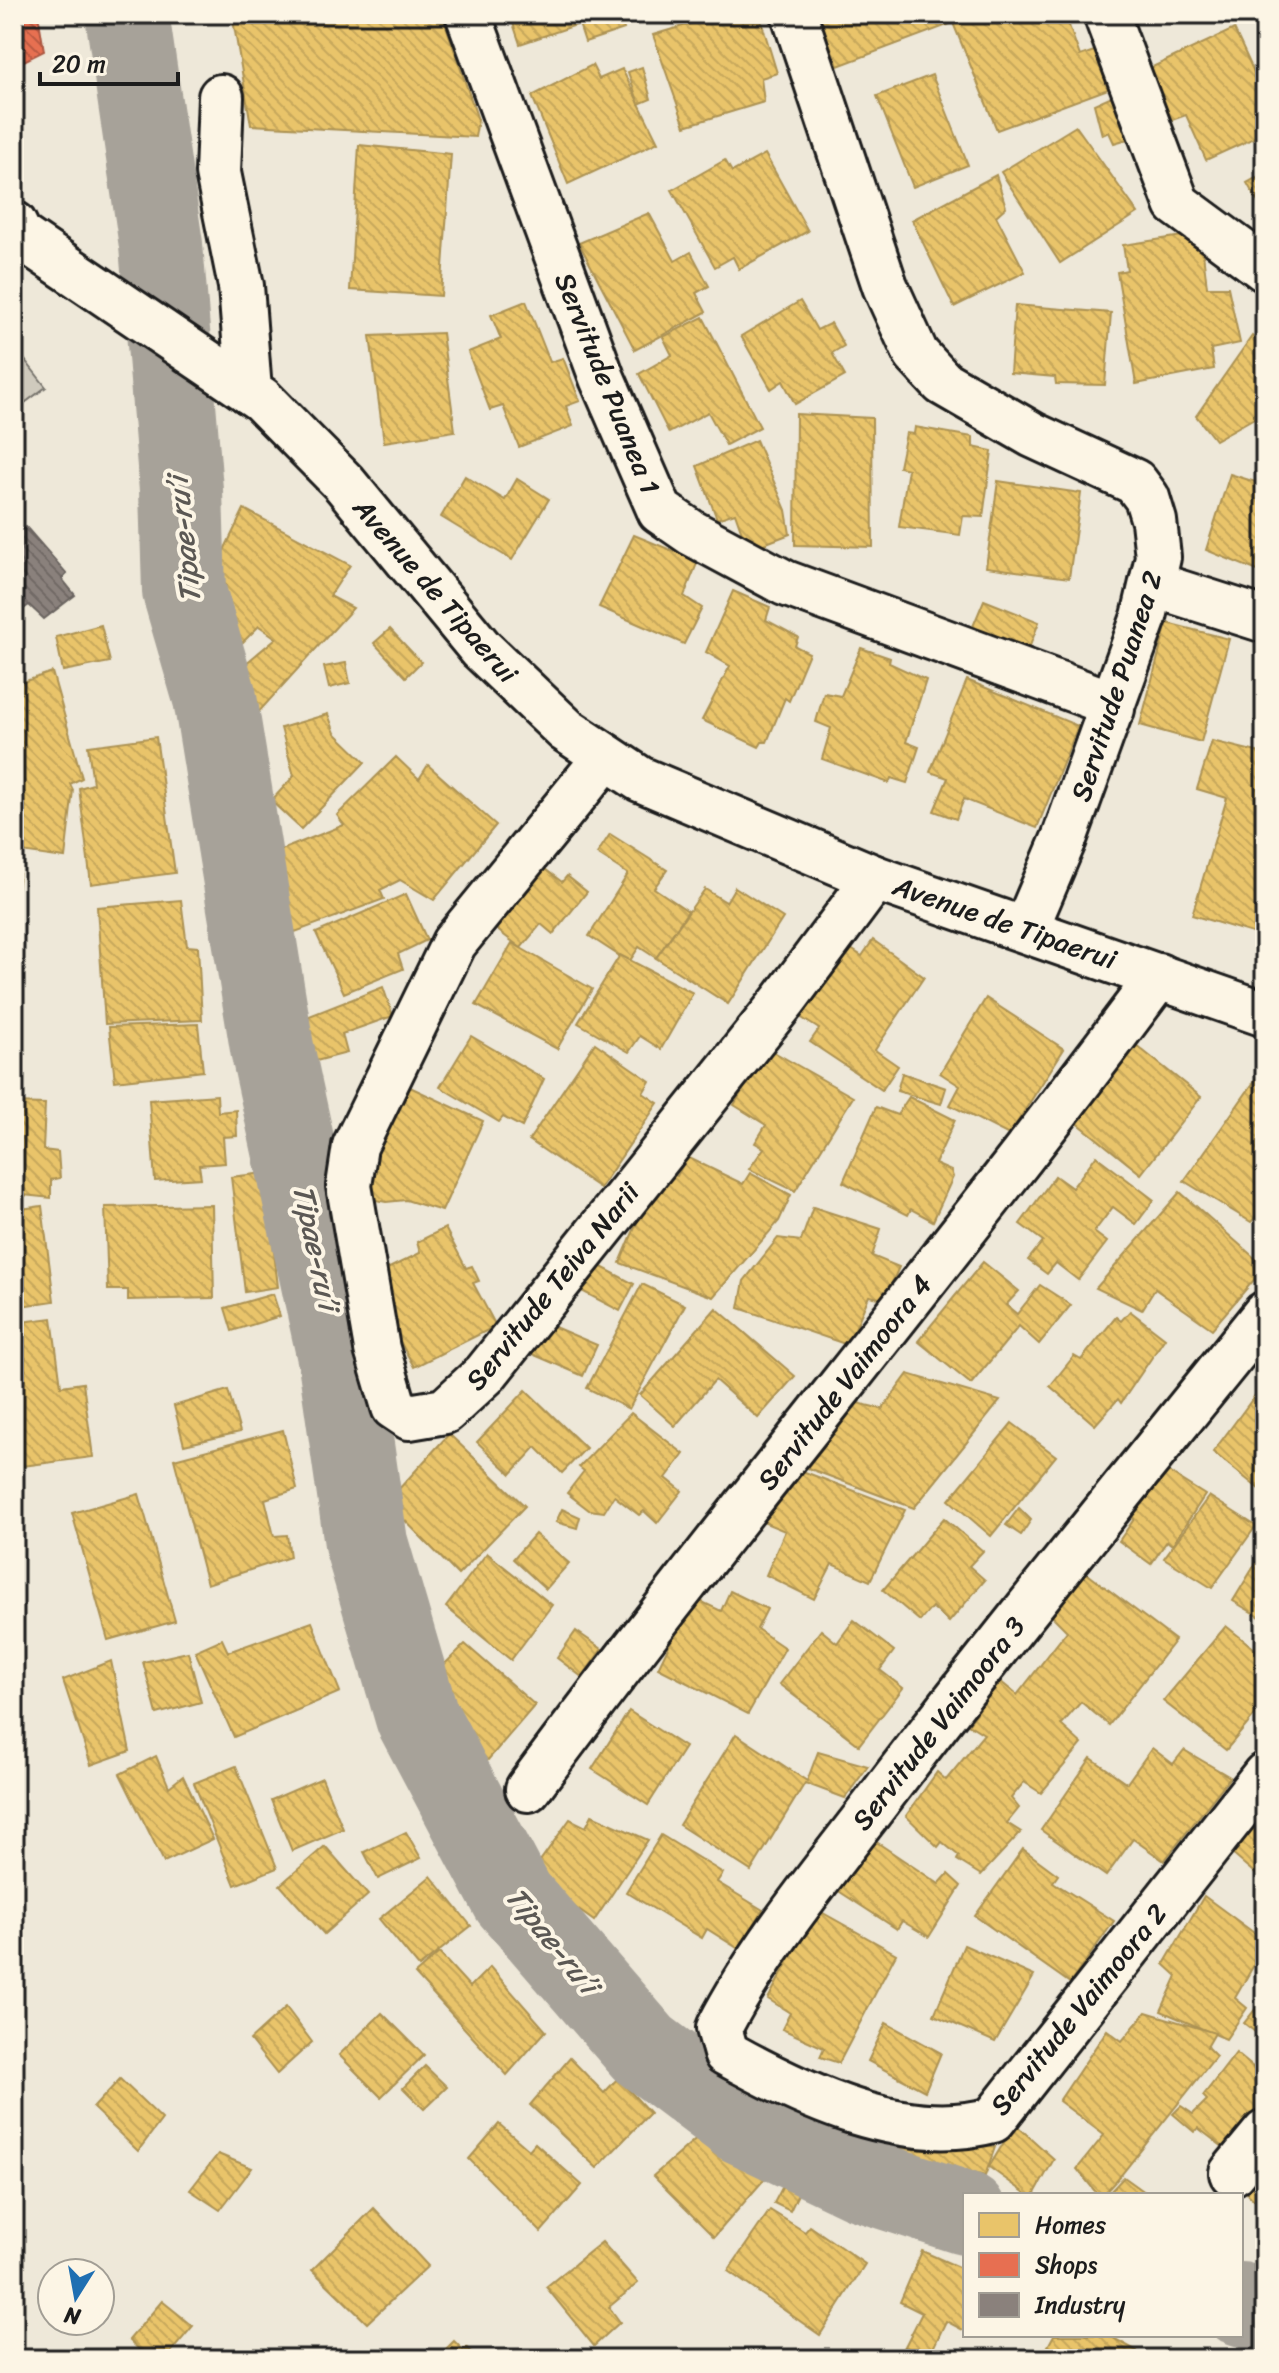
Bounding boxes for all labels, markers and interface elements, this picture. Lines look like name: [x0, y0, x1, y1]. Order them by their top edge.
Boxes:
scale bar: [40, 36, 178, 86]
text: 20 m: [52, 43, 106, 85]
street label: Servitude Puanea 1: [541, 265, 674, 502]
water label: Tipae-ru’i: [150, 468, 217, 606]
street label: Avenue de Tipaerui: [340, 485, 532, 696]
street label: Servitude Puanea 2: [1056, 564, 1177, 808]
street label: Avenue de Tipaerui: [885, 861, 1125, 984]
street label: Servitude Teiva Narii: [452, 1170, 653, 1402]
water label: Tipae-ru’i: [276, 1179, 357, 1320]
street label: Servitude Vaimoora 4: [744, 1263, 945, 1501]
street label: Servitude Vaimoora 3: [839, 1605, 1038, 1841]
water label: Tipae-ru’i: [491, 1874, 617, 2011]
street label: Servitude Vaimoora 2: [977, 1892, 1180, 2127]
legend: [963, 2193, 1243, 2337]
text: Homes: [1035, 2204, 1106, 2246]
text: Shops: [1035, 2244, 1098, 2286]
north arrow: [36, 2257, 116, 2337]
text: Industry: [1034, 2284, 1126, 2326]
text: N: [60, 2295, 84, 2337]

